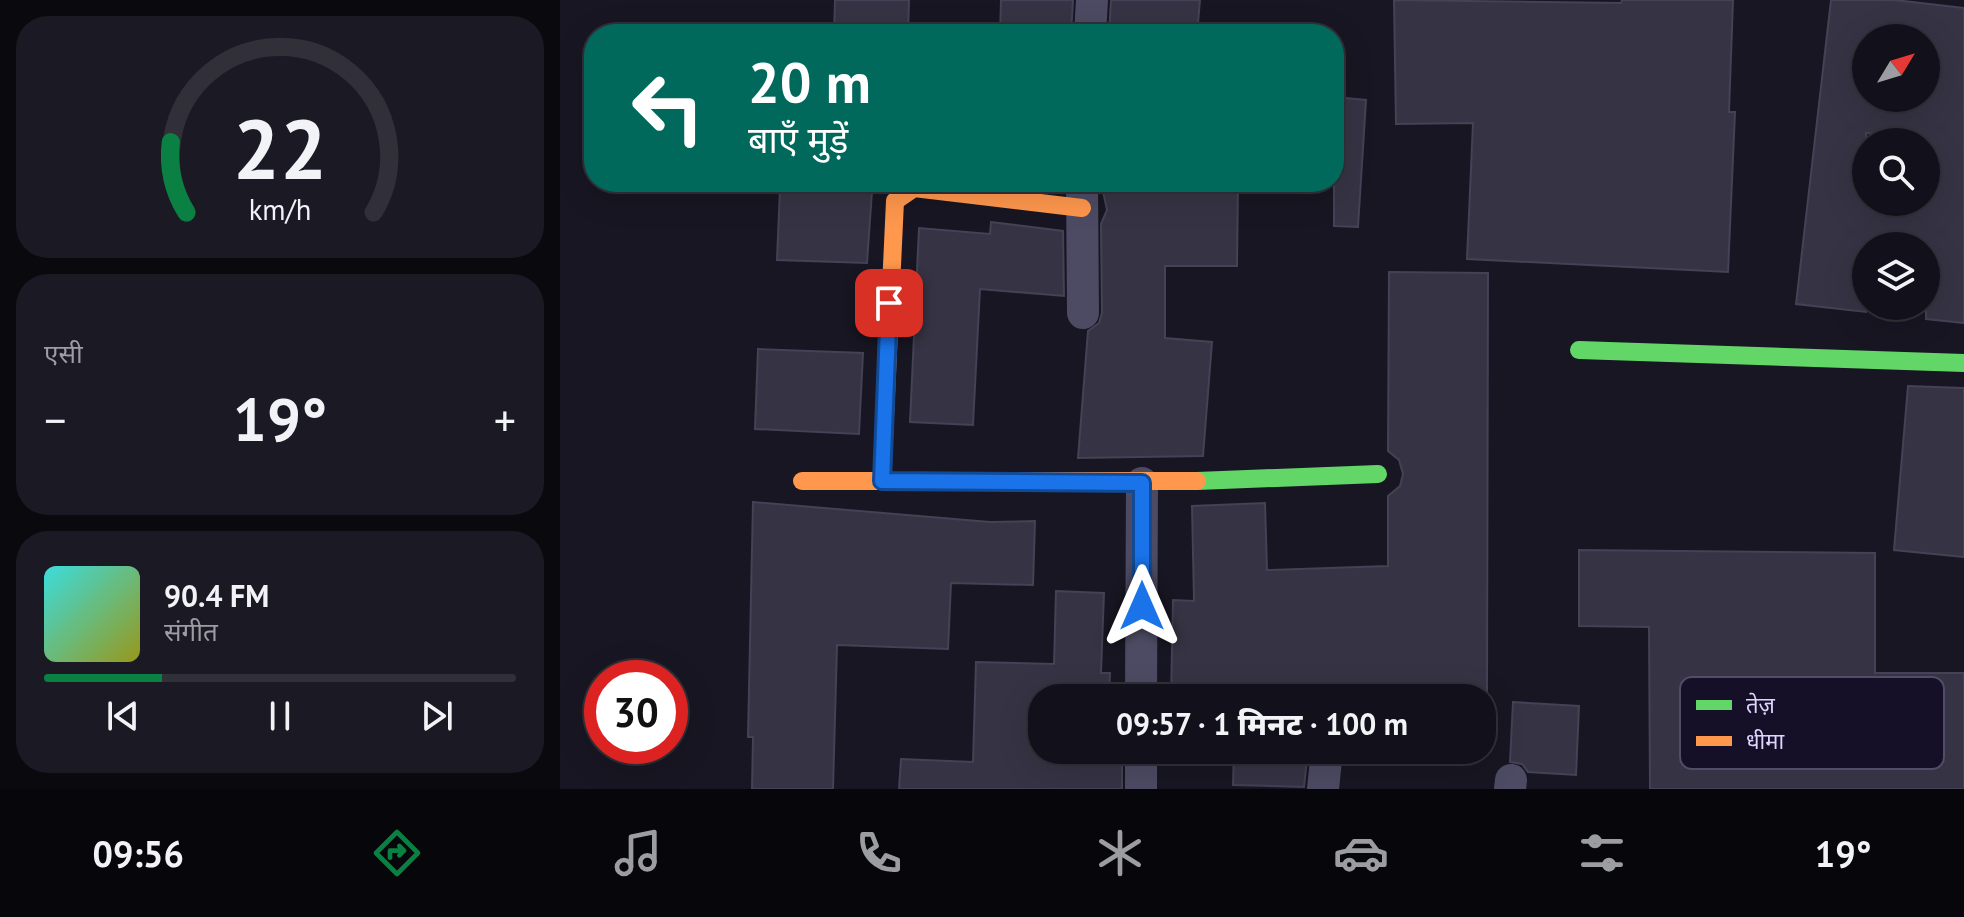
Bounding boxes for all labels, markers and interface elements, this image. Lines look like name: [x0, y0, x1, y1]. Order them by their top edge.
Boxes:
north arrow: [1852, 24, 1940, 112]
map controls: [1852, 24, 1940, 320]
text: 20 m: [748, 46, 871, 118]
icon: left: [616, 56, 720, 160]
text: 22: [233, 93, 327, 201]
text: बाएँ मुड़ें: [748, 116, 848, 163]
button: search: [1852, 128, 1940, 216]
text: km/h: [249, 191, 311, 228]
button: layers: [1852, 232, 1940, 320]
pin: [855, 269, 923, 337]
icon: arrive: [867, 281, 911, 325]
text: एसी: [44, 337, 83, 370]
text: 19°: [233, 380, 327, 458]
text: −: [44, 391, 66, 448]
text: +: [494, 391, 516, 448]
position arrow: [1100, 564, 1184, 648]
text: 90.4 FM: [164, 576, 269, 615]
text: संगीत: [164, 615, 218, 648]
speed limit sign: 30: [584, 660, 688, 764]
legend: [1680, 677, 1944, 769]
text: तेज़: [1746, 691, 1776, 719]
icon: previous: [101, 694, 145, 738]
icon: pause: [258, 694, 302, 738]
icon: next: [415, 694, 459, 738]
text: 09:57 · 1 मिनट · 100 m: [1116, 704, 1408, 743]
text: धीमा: [1746, 727, 1784, 755]
icon: directions: [369, 825, 425, 881]
icon: music: [610, 825, 666, 881]
icon: phone: [851, 825, 907, 881]
icon: climate: [1092, 825, 1148, 881]
icon: car: [1333, 825, 1389, 881]
icon: filters: [1574, 825, 1630, 881]
text: 09:56: [93, 830, 184, 877]
text: 19°: [1815, 830, 1871, 877]

